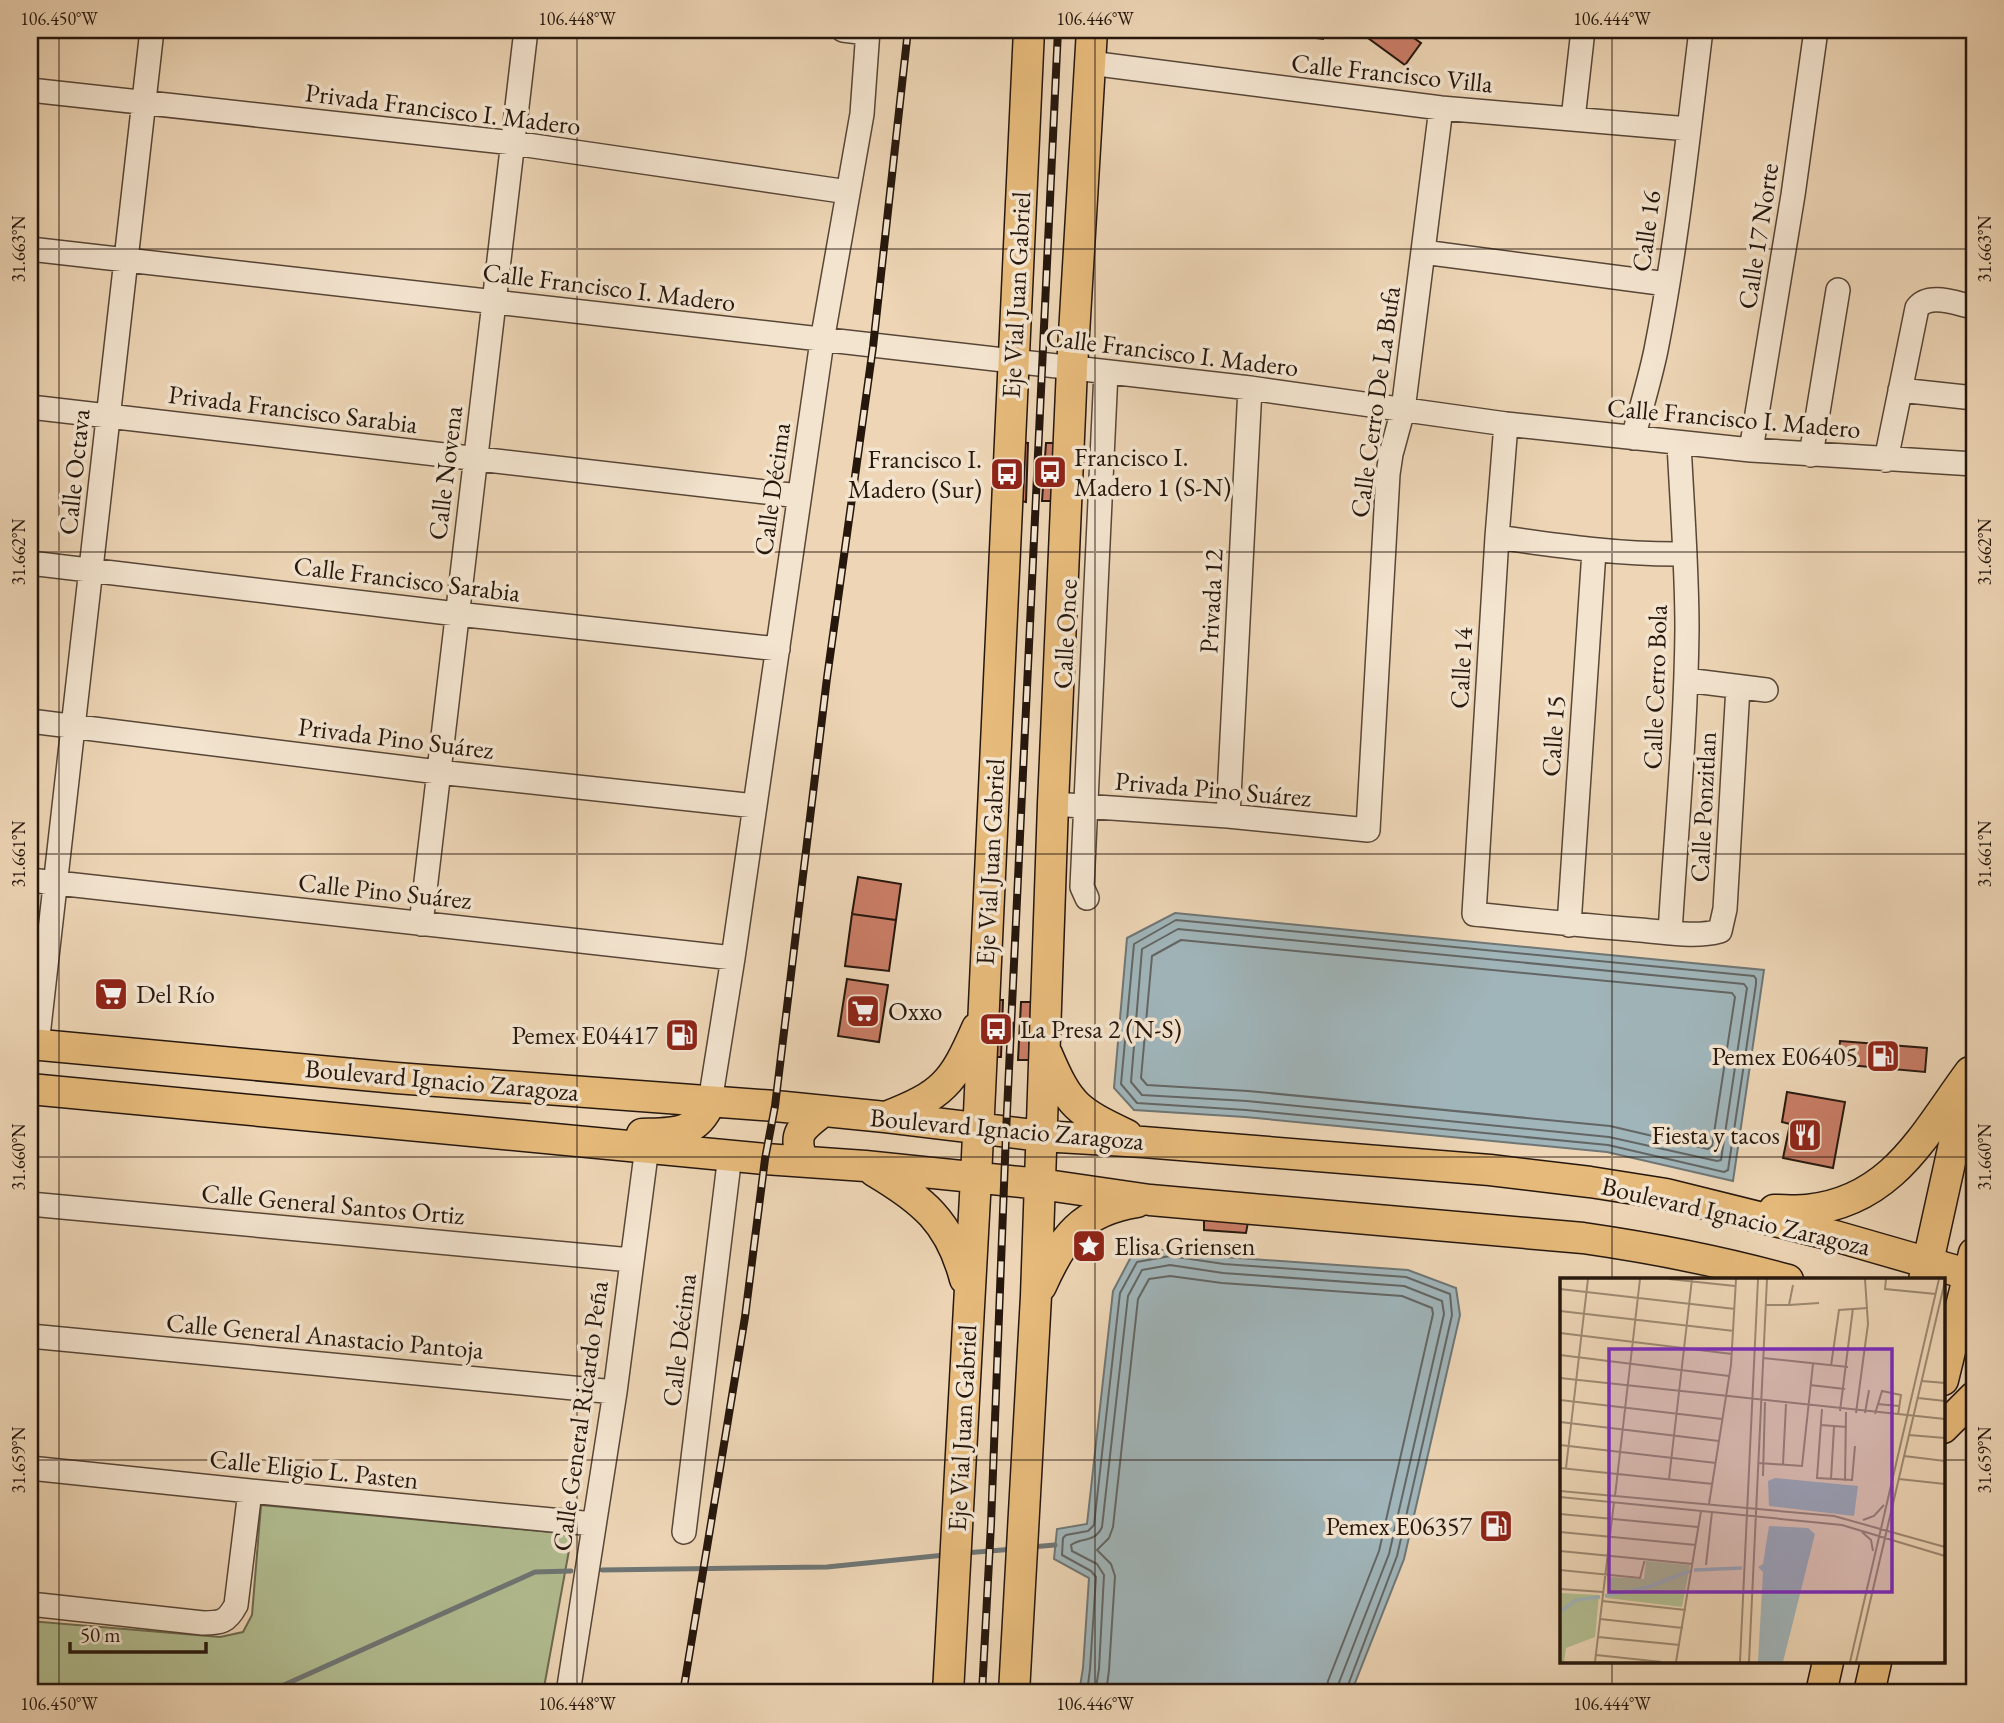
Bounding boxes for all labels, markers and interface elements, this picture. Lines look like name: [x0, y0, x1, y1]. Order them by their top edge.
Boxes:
text: 106.450°W: [20, 7, 98, 30]
text: 106.448°W: [538, 7, 616, 30]
text: 106.446°W: [1056, 7, 1134, 30]
text: 106.444°W: [1573, 7, 1651, 30]
street label: Calle Francisco Villa: [1290, 46, 1495, 101]
street label: Privada Francisco I. Madero: [303, 75, 583, 143]
street label: Calle 17 Norte: [1730, 161, 1786, 311]
street label: Calle 16: [1623, 188, 1669, 274]
street label: Eje Vial Juan Gabriel: [994, 191, 1038, 399]
text: 31.663°N: [7, 215, 30, 282]
text: 31.663°N: [1973, 215, 1996, 282]
street label: Calle Francisco I. Madero: [481, 255, 737, 319]
street label: Calle Cerro De La Bufa: [1342, 283, 1408, 520]
street label: Calle Francisco I. Madero: [1044, 320, 1300, 384]
street label: Privada Francisco Sarabia: [166, 377, 420, 441]
street label: Calle Francisco I. Madero: [1606, 390, 1862, 446]
street label: Calle Novena: [420, 403, 470, 542]
street label: Calle Octava: [50, 407, 98, 537]
street label: Calle Décima: [746, 420, 798, 558]
place label: Francisco I. Madero 1 (S-N): [1074, 440, 1231, 504]
place label: Francisco I. Madero (Sur): [848, 442, 982, 506]
bus stop icon: Francisco I. Madero 1 (S-N): [1031, 453, 1069, 491]
bus stop icon: Francisco I. Madero (Sur): [988, 455, 1026, 493]
text: 31.662°N: [7, 518, 30, 585]
text: 31.662°N: [1973, 518, 1996, 585]
street label: Privada 12: [1191, 547, 1231, 654]
street label: Calle Francisco Sarabia: [292, 548, 523, 610]
street label: Calle Once: [1045, 578, 1085, 690]
street label: Calle Cerro Bola: [1635, 603, 1675, 770]
street label: Calle 14: [1442, 626, 1480, 710]
street label: Calle 15: [1533, 694, 1573, 778]
street label: Privada Pino Suárez: [296, 709, 496, 767]
street label: Calle Ponzitlan: [1682, 730, 1724, 883]
street label: Eje Vial Juan Gabriel: [968, 758, 1012, 966]
street label: Privada Pino Suárez: [1113, 763, 1313, 815]
text: 31.661°N: [7, 820, 30, 887]
text: 31.661°N: [1973, 820, 1996, 887]
street label: Calle Pino Suárez: [297, 865, 473, 917]
supermarket icon: Del Río: [92, 975, 130, 1013]
place label: Del Río: [136, 977, 215, 1011]
supermarket icon: Oxxo: [844, 992, 882, 1030]
place label: Oxxo: [888, 994, 942, 1028]
bus stop icon: La Presa 2 (N-S): [977, 1010, 1015, 1048]
place label: La Presa 2 (N-S): [1020, 1012, 1182, 1046]
fuel station icon: Pemex E04417: [663, 1016, 701, 1054]
place label: Pemex E04417: [511, 1018, 659, 1052]
fuel station icon: Pemex E06405: [1864, 1037, 1902, 1075]
place label: Pemex E06405: [1711, 1039, 1858, 1073]
street label: Boulevard Ignacio Zaragoza: [304, 1051, 581, 1109]
street label: Boulevard Ignacio Zaragoza: [869, 1100, 1146, 1158]
restaurant icon: Fiesta y tacos: [1786, 1116, 1824, 1154]
place label: Fiesta y tacos: [1652, 1118, 1780, 1152]
text: 31.660°N: [7, 1123, 30, 1190]
text: 31.660°N: [1973, 1123, 1996, 1190]
street label: Boulevard Ignacio Zaragoza: [1598, 1169, 1874, 1264]
street label: Calle General Santos Ortiz: [200, 1176, 466, 1232]
place icon: Elisa Griensen: [1070, 1227, 1108, 1265]
place label: Elisa Griensen: [1114, 1229, 1256, 1263]
street label: Calle Décima: [654, 1271, 704, 1408]
street label: Calle General Ricardo Peña: [544, 1278, 616, 1553]
inset map: [1560, 1278, 1944, 1664]
street label: Calle General Anastacio Pantoja: [165, 1305, 486, 1367]
street label: Eje Vial Juan Gabriel: [940, 1324, 984, 1532]
text: 31.659°N: [7, 1426, 30, 1493]
text: 31.659°N: [1973, 1426, 1996, 1493]
street label: Calle Eligio L. Pasten: [208, 1441, 420, 1497]
fuel station icon: Pemex E06357: [1477, 1507, 1515, 1545]
place label: Pemex E06357: [1325, 1509, 1473, 1543]
scale bar: [70, 1611, 206, 1655]
text: 50 m: [80, 1621, 121, 1648]
text: 106.450°W: [20, 1692, 98, 1715]
text: 106.448°W: [538, 1692, 616, 1715]
text: 106.446°W: [1056, 1692, 1134, 1715]
text: 106.444°W: [1573, 1692, 1651, 1715]

